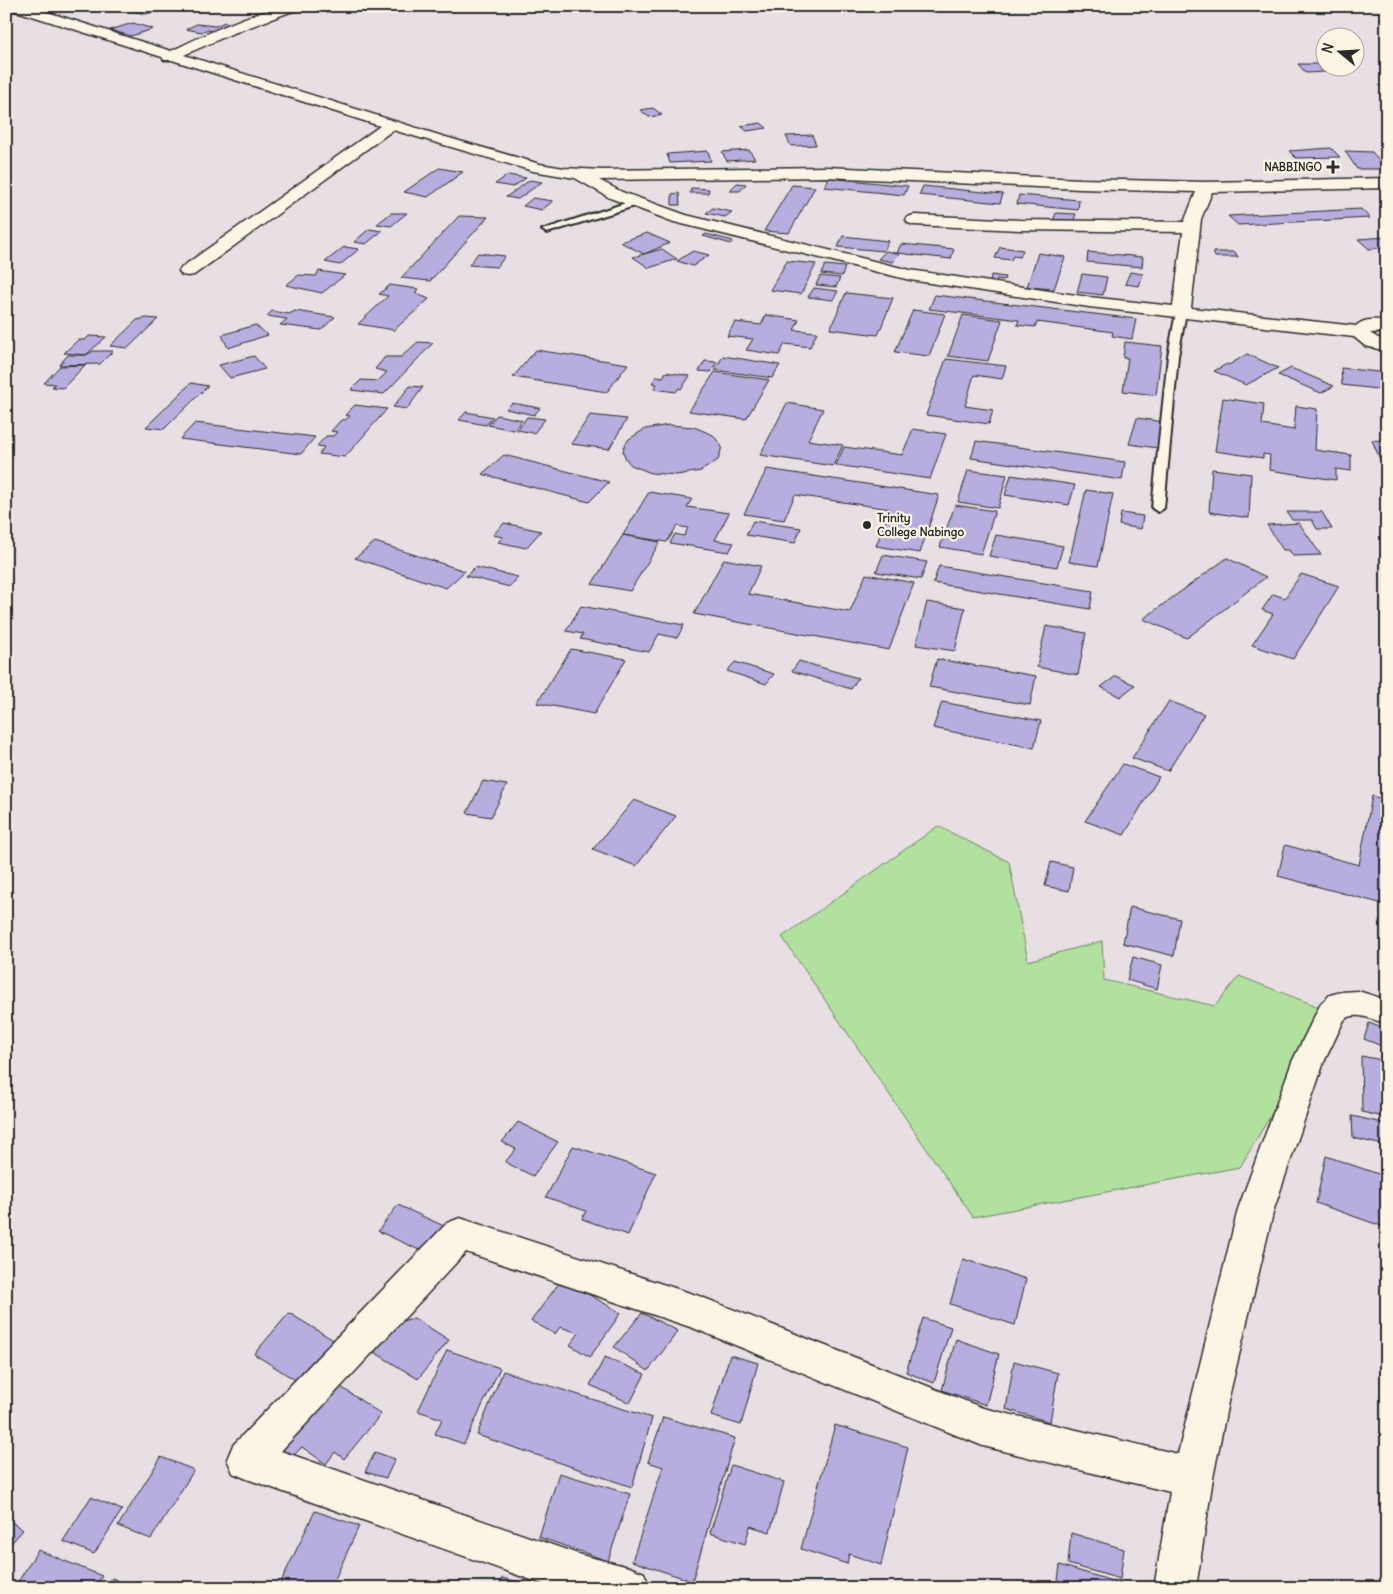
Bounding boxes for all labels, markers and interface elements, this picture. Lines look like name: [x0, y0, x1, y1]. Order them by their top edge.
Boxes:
north arrow: [1316, 28, 1366, 78]
text: N: [1318, 41, 1338, 55]
place label: NABBINGO: [1264, 160, 1322, 174]
marker: NABBINGO: [1326, 160, 1340, 174]
place label: Trinity College Nabingo: [877, 510, 964, 540]
marker: Trinity College Nabingo: [861, 519, 873, 531]

